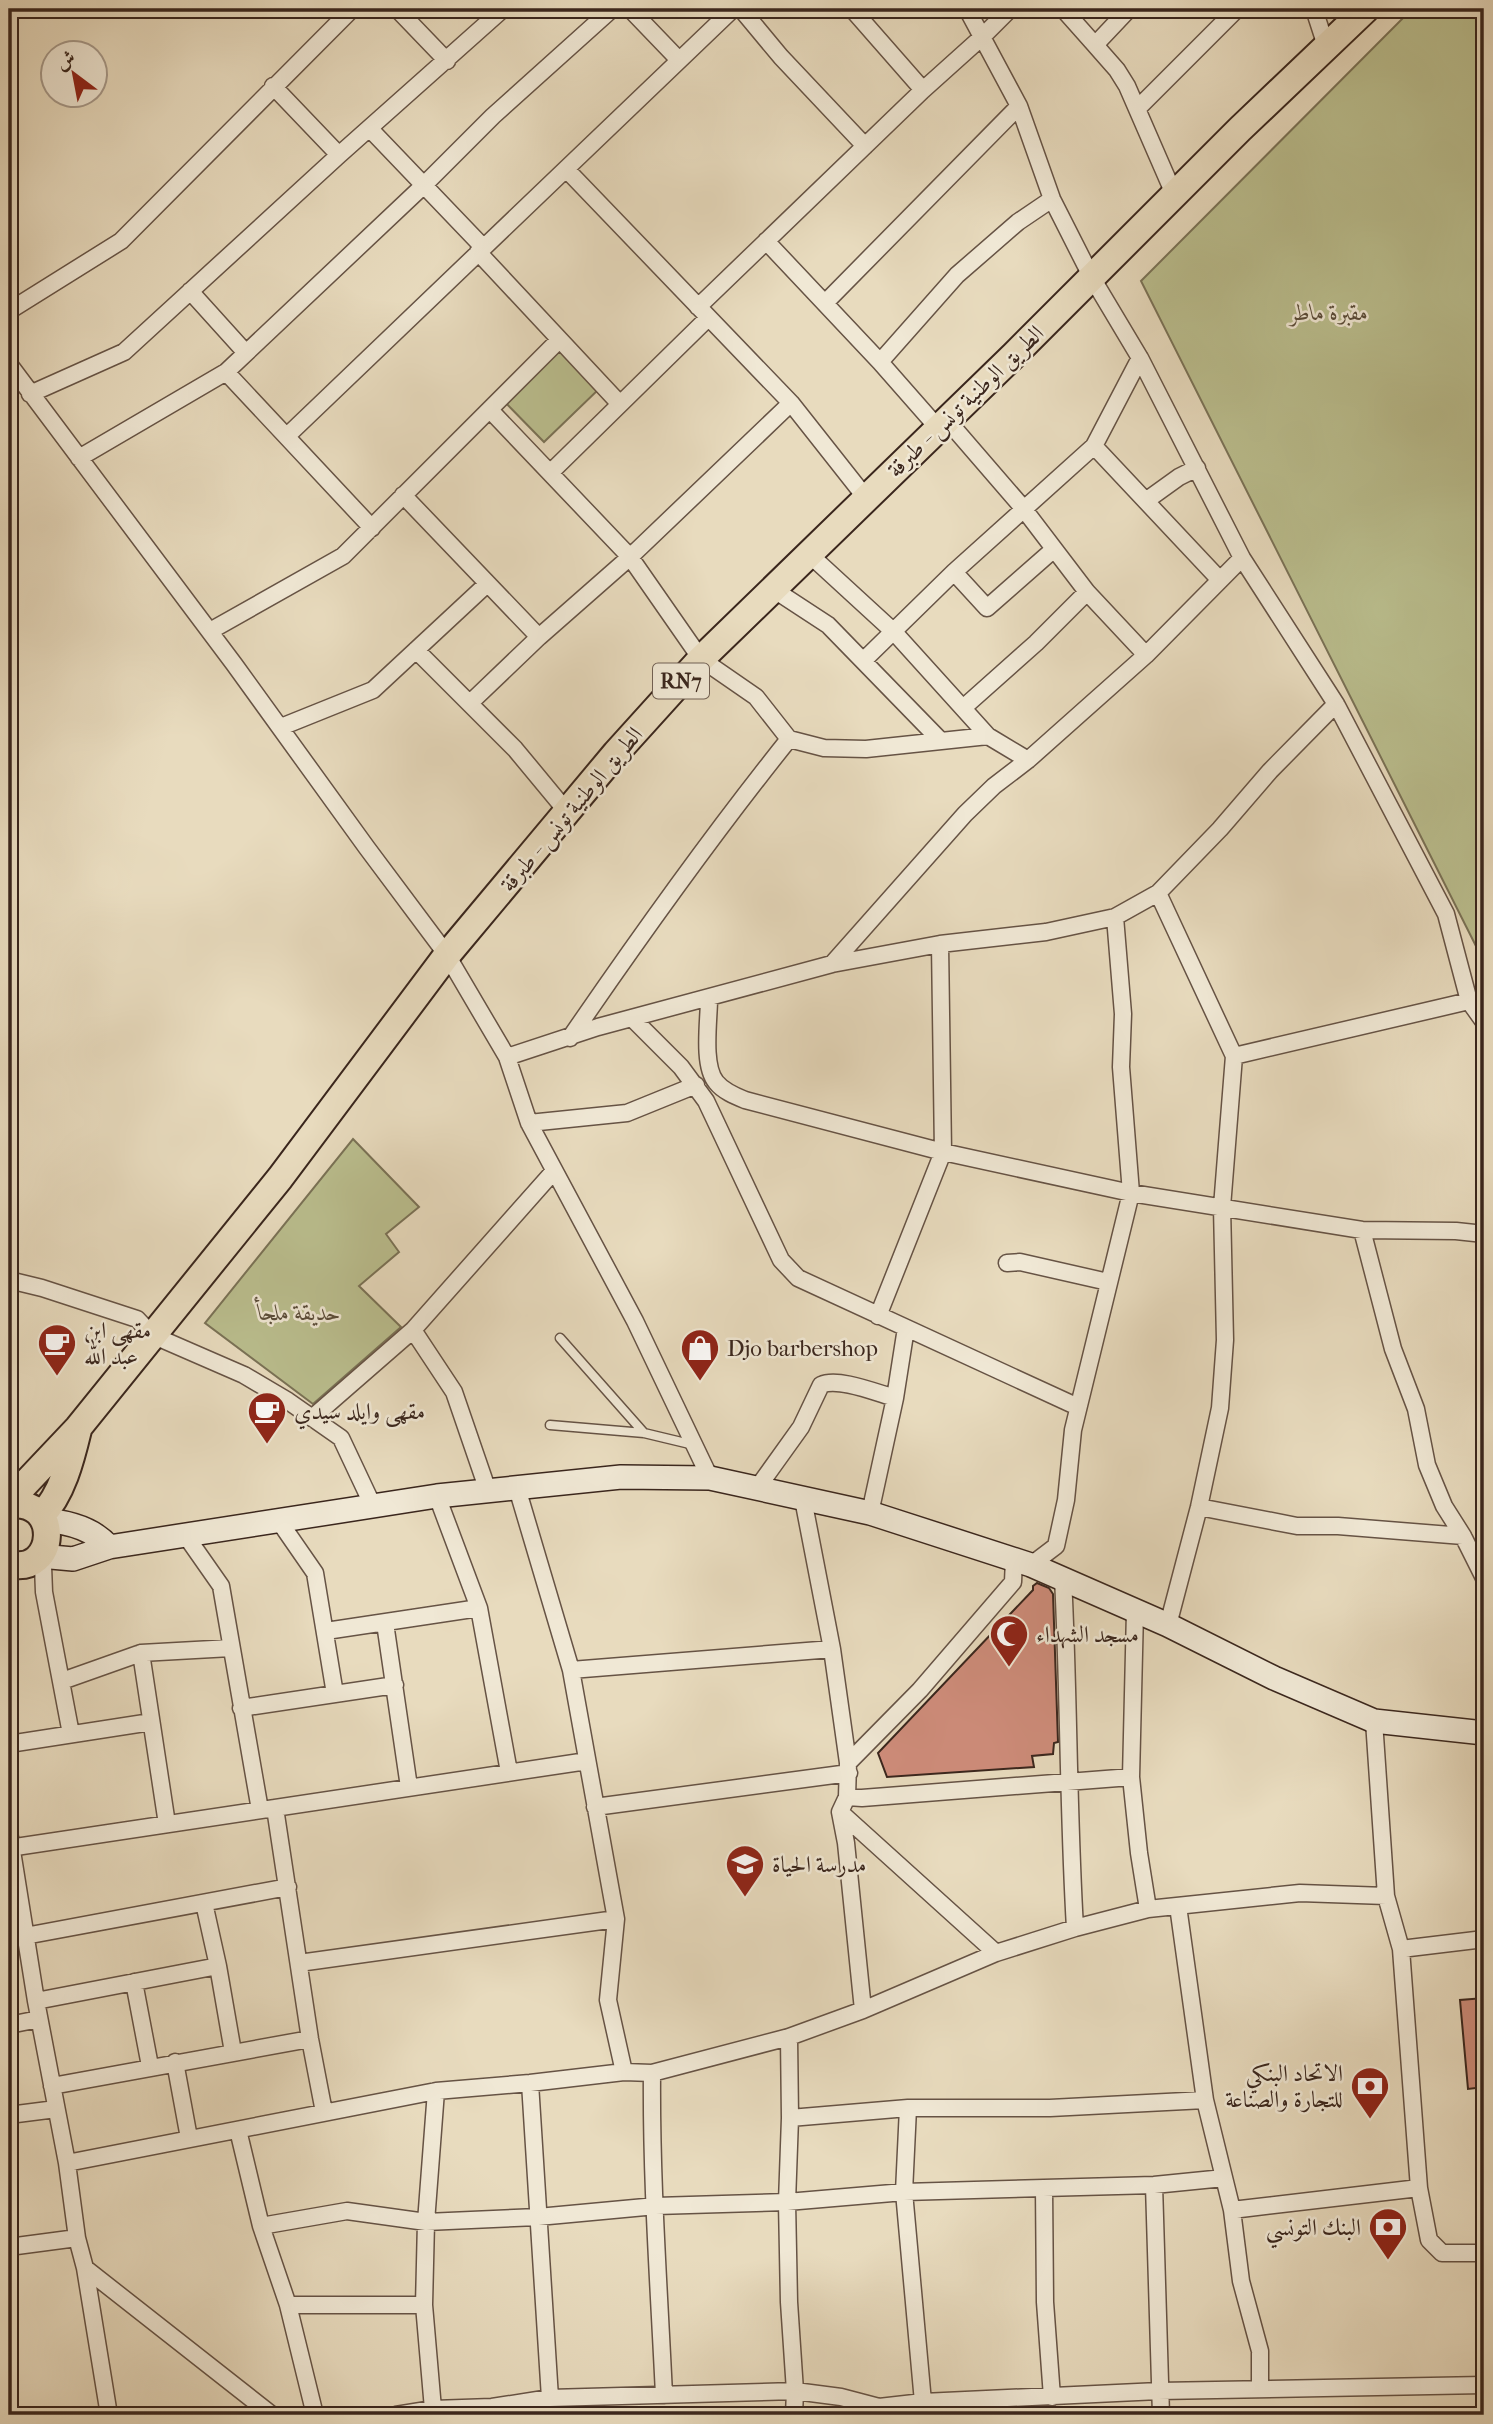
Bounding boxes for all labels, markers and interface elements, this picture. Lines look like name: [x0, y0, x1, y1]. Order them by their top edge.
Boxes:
north arrow: [38, 38, 108, 108]
text: ش: [52, 46, 79, 75]
park label: مقبرة ماطر: [1288, 299, 1368, 327]
street label: الطريق الوطنية تونس - طبرقة: [882, 320, 1051, 484]
road number: RN7: [653, 664, 709, 698]
street label: الطريق الوطنية تونس - طبرقة: [495, 721, 650, 899]
park label: حديقة ملجأ: [254, 1296, 341, 1327]
place label: مقهى ابن عبد الله: [84, 1317, 151, 1370]
cafe icon: مقهى ابن عبد الله: [36, 1322, 78, 1377]
shop icon: Djo barbershop: [679, 1327, 721, 1382]
place label: Djo barbershop: [727, 1335, 878, 1362]
cafe icon: مقهى وايلد سيدي: [246, 1390, 288, 1445]
place label: مقهى وايلد سيدي: [294, 1398, 425, 1430]
mosque icon: مسجد الشهداء: [988, 1613, 1030, 1668]
place label: مسجد الشهداء: [1036, 1621, 1139, 1649]
school or university icon: مدرسة الحياة: [724, 1843, 766, 1898]
place label: مدرسة الحياة: [772, 1851, 867, 1878]
place label: الاتحاد البنكي للتجارة والصناعة: [1225, 2060, 1343, 2113]
bank icon: الاتحاد البنكي للتجارة والصناعة: [1349, 2065, 1391, 2120]
bank icon: البنك التونسي: [1367, 2206, 1409, 2261]
place label: البنك التونسي: [1266, 2214, 1361, 2249]

